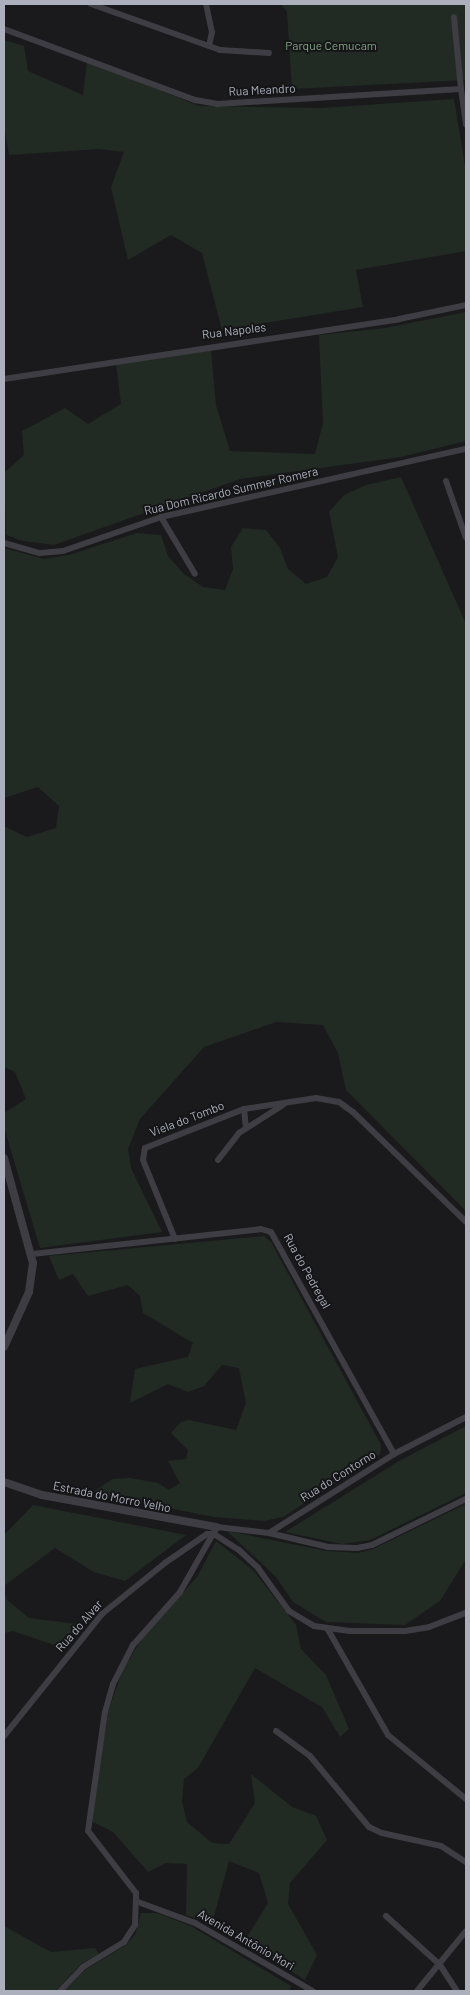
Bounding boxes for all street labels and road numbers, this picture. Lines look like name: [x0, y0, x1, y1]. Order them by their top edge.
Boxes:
street label: Rua Meandro: [228, 81, 296, 99]
street label: Rua Napoles: [201, 320, 267, 342]
street label: Rua Dom Ricardo Summer Romera: [143, 464, 319, 518]
street label: Viela do Tombo: [148, 1098, 226, 1140]
street label: Rua do Pedregal: [280, 1231, 334, 1311]
street label: Rua do Contorno: [298, 1447, 378, 1505]
street label: Estrada do Morro Velho: [52, 1479, 172, 1515]
street label: Rua do Alvar: [53, 1597, 105, 1655]
street label: Avenida Antônio Mori: [195, 1907, 297, 1973]

